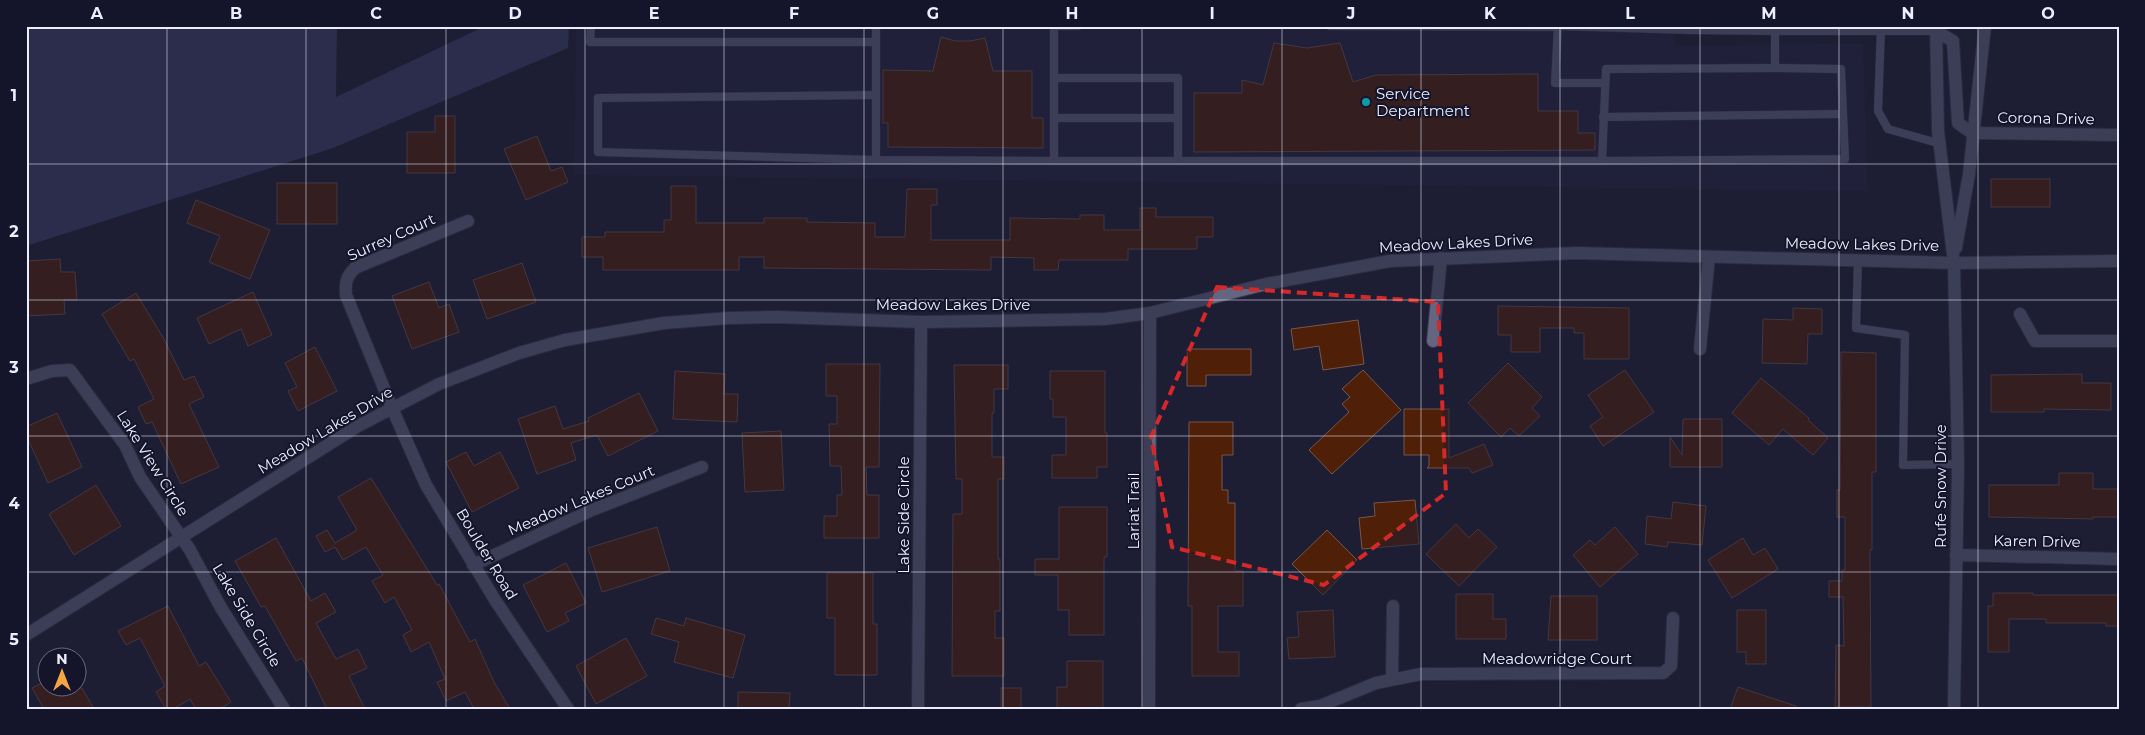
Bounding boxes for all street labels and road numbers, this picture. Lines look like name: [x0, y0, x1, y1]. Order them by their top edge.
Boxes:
street label: Corona Drive: [1997, 108, 2095, 128]
street label: Surrey Court: [344, 209, 438, 265]
street label: Meadow Lakes Drive: [1378, 229, 1534, 257]
street label: Meadow Lakes Drive: [1785, 233, 1939, 255]
street label: Meadow Lakes Drive: [876, 295, 1030, 314]
street label: Meadow Lakes Drive: [254, 382, 396, 478]
street label: Lake View Circle: [113, 406, 193, 520]
street label: Rufe Snow Drive: [1931, 424, 1950, 548]
street label: Lake Side Circle: [894, 456, 913, 574]
street label: Meadow Lakes Court: [505, 461, 657, 539]
street label: Lariat Trail: [1124, 472, 1143, 550]
street label: Boulder Road: [452, 505, 522, 603]
street label: Karen Drive: [1993, 531, 2081, 551]
street label: Lake Side Circle: [209, 560, 285, 670]
street label: Meadowridge Court: [1482, 649, 1632, 668]

